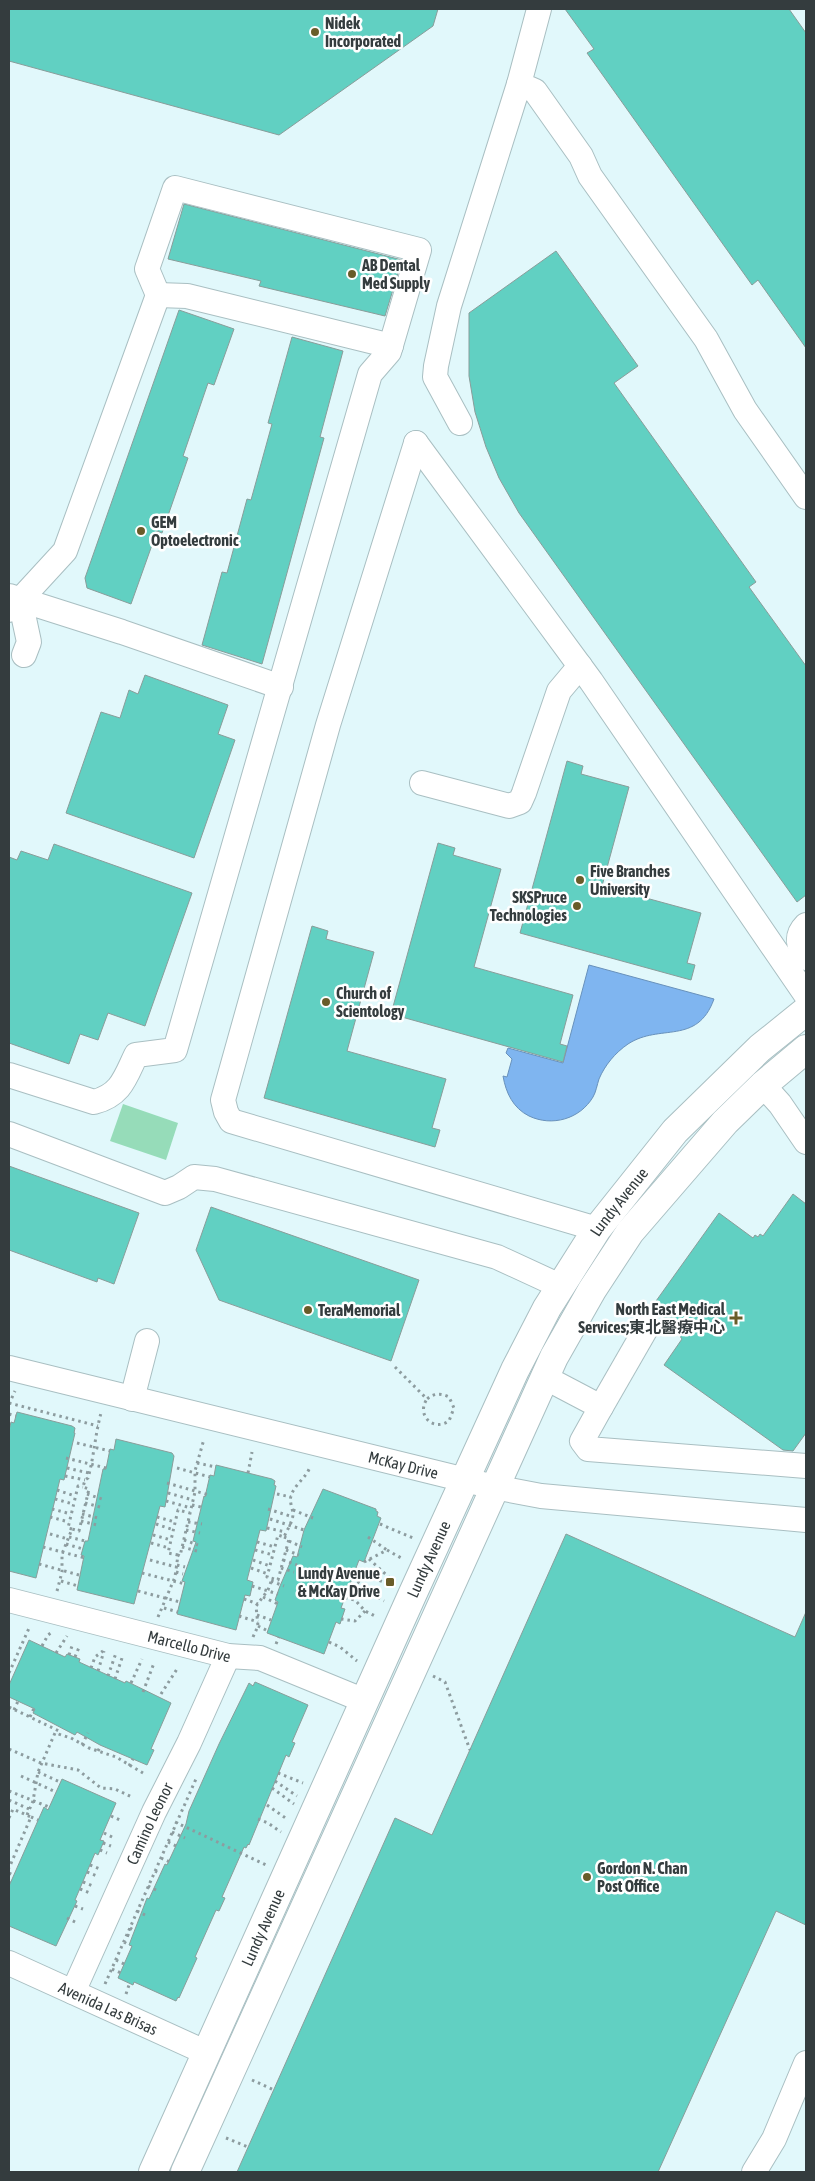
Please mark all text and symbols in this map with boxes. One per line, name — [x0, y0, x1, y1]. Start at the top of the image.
place label: Nidek Incorporated — [325, 14, 402, 50]
marker: Nidek Incorporated — [309, 26, 321, 38]
place label: AB Dental Med Supply — [361, 256, 430, 292]
marker: AB Dental Med Supply — [346, 268, 358, 280]
place label: GEM Optoelectronic — [151, 513, 239, 549]
marker: GEM Optoelectronic — [135, 525, 147, 537]
place label: Five Branches University — [590, 862, 670, 898]
marker: Five Branches University — [574, 874, 586, 886]
place label: SKSPruce Technologies — [490, 888, 567, 924]
marker: SKSPruce Technologies — [571, 900, 583, 912]
place label: Church of Scientology — [336, 984, 405, 1020]
marker: Church of Scientology — [320, 996, 332, 1008]
street label: Lundy Avenue — [586, 1164, 651, 1239]
place label: North East Medical Services;東北醫療中心 — [578, 1300, 726, 1336]
place label: TeraMemorial — [318, 1301, 401, 1319]
marker: TeraMemorial — [302, 1304, 314, 1316]
marker: North East Medical Services;東北醫療中心 — [729, 1311, 743, 1325]
street label: McKay Drive — [366, 1447, 440, 1482]
street label: Lundy Avenue — [403, 1518, 454, 1600]
place label: Lundy Avenue & McKay Drive — [298, 1564, 380, 1600]
marker: Lundy Avenue & McKay Drive — [384, 1576, 396, 1588]
street label: Marcello Drive — [146, 1627, 233, 1665]
street label: Camino Leonor — [123, 1779, 177, 1867]
place label: Gordon N. Chan Post Office — [597, 1859, 688, 1895]
marker: Gordon N. Chan Post Office — [581, 1871, 593, 1883]
street label: Lundy Avenue — [238, 1886, 288, 1969]
street label: Avenida Las Brisas — [56, 1978, 161, 2038]

